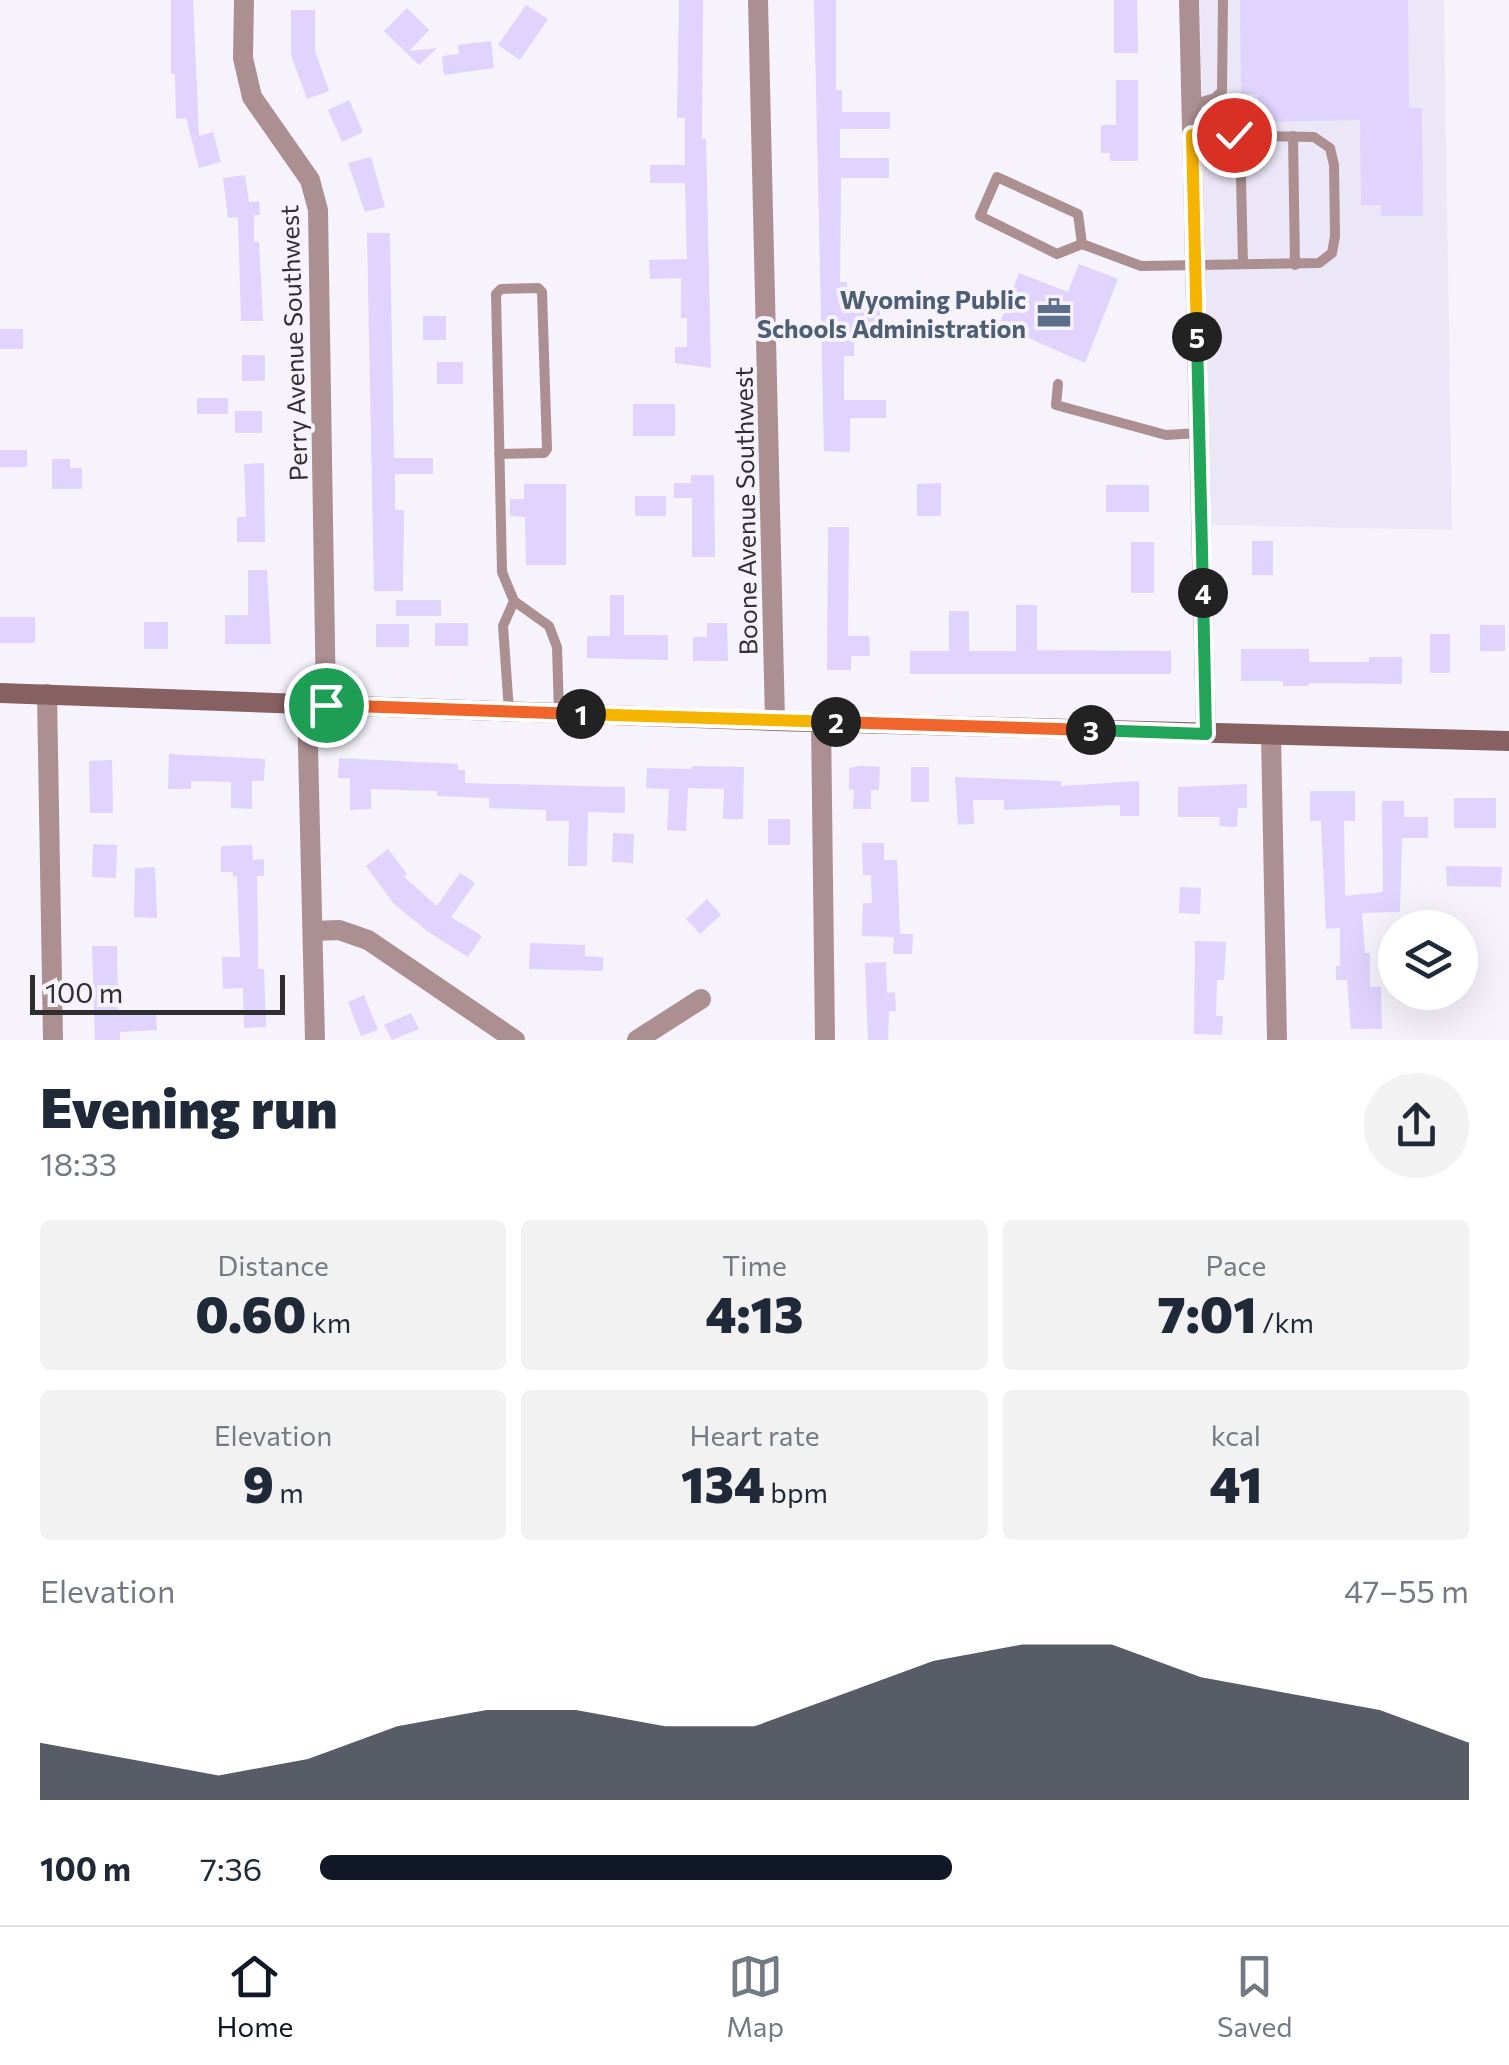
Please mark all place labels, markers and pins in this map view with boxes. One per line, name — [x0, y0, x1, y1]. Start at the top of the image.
pin — [1192, 93, 1277, 178]
place label: Wyoming Public Schools Administration — [757, 284, 1026, 343]
office icon: Wyoming Public Schools Administration — [1035, 294, 1073, 332]
pin: 5 — [1172, 312, 1222, 362]
pin: 4 — [1178, 568, 1228, 618]
pin — [284, 663, 369, 748]
pin: 1 — [556, 689, 606, 739]
pin: 2 — [811, 697, 861, 747]
pin: 3 — [1066, 705, 1116, 755]

